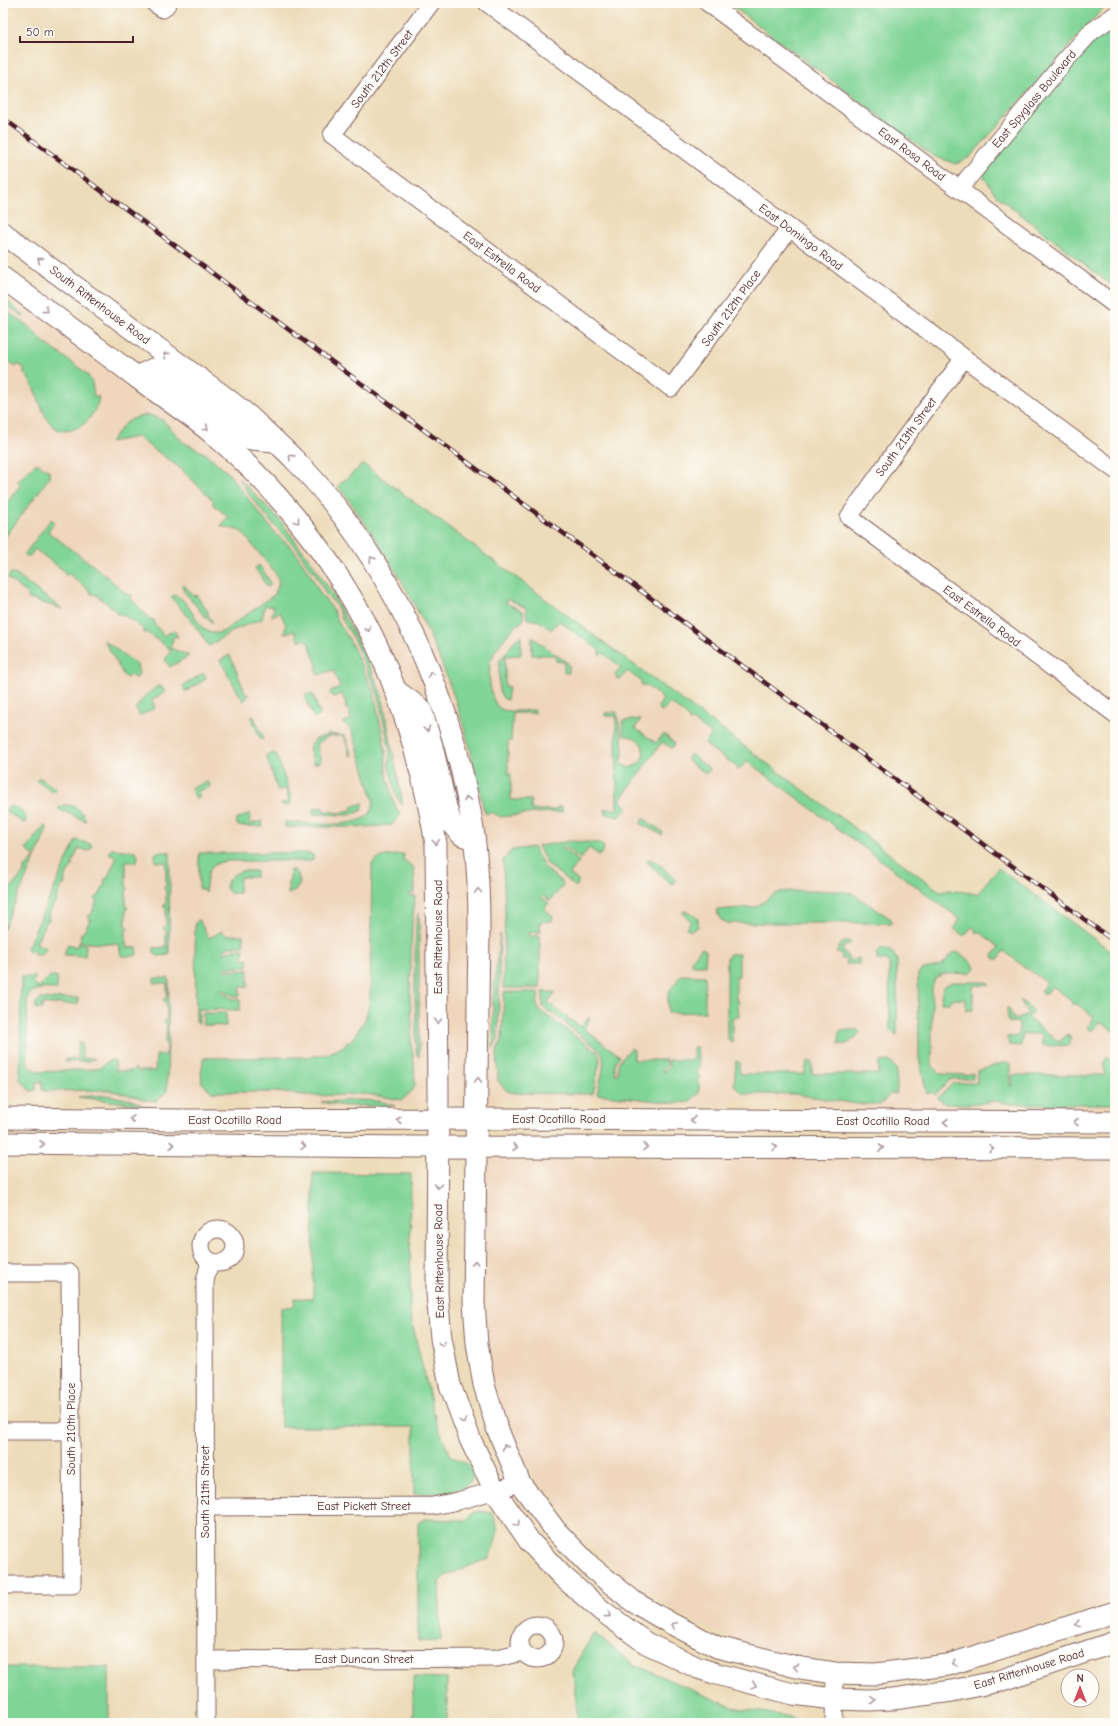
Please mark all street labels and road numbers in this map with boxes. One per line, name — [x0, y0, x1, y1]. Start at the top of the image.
street label: South 212th Street — [348, 27, 416, 111]
street label: East Spyglass Boulevard — [989, 47, 1079, 151]
street label: East Rosa Road — [876, 124, 948, 184]
street label: East Domingo Road — [756, 201, 846, 273]
street label: East Estrella Road — [460, 228, 544, 296]
street label: South Rittenhouse Road — [47, 263, 153, 347]
street label: South 212th Place — [698, 267, 764, 349]
street label: South 213th Street — [873, 394, 940, 479]
street label: East Estrella Road — [940, 582, 1024, 650]
street label: East Rittenhouse Road — [431, 880, 445, 994]
street label: East Ocotillo Road — [512, 1112, 606, 1126]
street label: East Ocotillo Road — [188, 1113, 282, 1127]
street label: East Ocotillo Road — [836, 1114, 930, 1128]
street label: East Rittenhouse Road — [431, 1204, 447, 1318]
street label: South 210th Place — [64, 1383, 78, 1475]
street label: South 211th Street — [198, 1445, 212, 1538]
street label: East Pickett Street — [317, 1499, 411, 1513]
street label: East Rittenhouse Road — [972, 1646, 1086, 1692]
street label: East Duncan Street — [315, 1652, 414, 1666]

